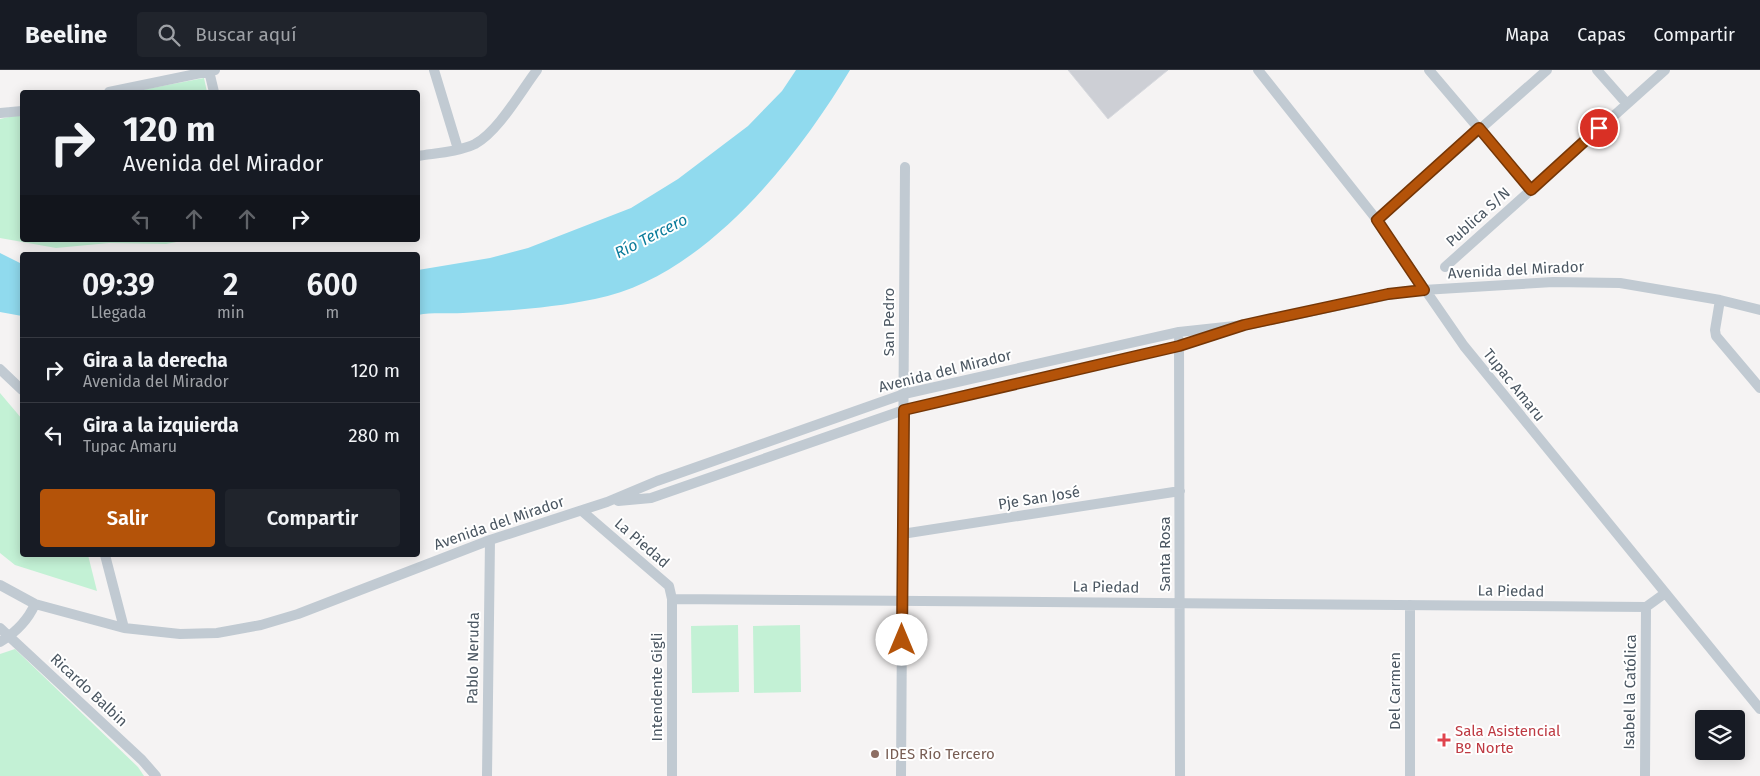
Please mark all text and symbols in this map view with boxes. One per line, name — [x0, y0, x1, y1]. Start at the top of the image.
search box — [137, 12, 487, 57]
text: Beeline — [25, 21, 107, 49]
icon: search — [155, 21, 183, 49]
text: Buscar aquí — [195, 23, 297, 46]
text: Mapa — [1505, 24, 1549, 46]
text: Capas — [1577, 24, 1626, 46]
text: Compartir — [1654, 24, 1735, 46]
pin — [1578, 107, 1620, 149]
text: 120 m — [123, 108, 216, 150]
icon: right — [40, 110, 105, 175]
icon: arrive — [1585, 114, 1613, 142]
text: Avenida del Mirador — [123, 150, 323, 177]
street label: Publica S/N — [1442, 184, 1514, 250]
icon: left — [127, 205, 155, 233]
icon: ahead — [180, 205, 208, 233]
icon: ahead — [233, 205, 261, 233]
icon: right — [286, 205, 314, 233]
water label: Río Tercero — [611, 210, 691, 262]
street label: Avenida del Mirador — [1447, 257, 1585, 283]
text: 09:39 — [82, 267, 155, 303]
text: 2 — [223, 267, 238, 303]
text: 600 — [307, 267, 358, 303]
street label: San Pedro — [880, 288, 898, 356]
text: Llegada — [90, 303, 147, 322]
text: min — [217, 303, 245, 322]
text: m — [325, 303, 339, 322]
street label: Tupac Amaru — [1479, 345, 1549, 425]
street label: Avenida del Mirador — [877, 346, 1014, 396]
text: Gira a la derecha — [83, 349, 228, 372]
icon: right — [40, 356, 68, 384]
text: 120 m — [350, 359, 400, 382]
text: Avenida del Mirador — [83, 372, 229, 391]
text: Gira a la izquierda — [83, 414, 239, 437]
icon: left — [40, 421, 68, 449]
text: 280 m — [348, 424, 400, 447]
text: Tupac Amaru — [83, 437, 177, 456]
street label: Pje San José — [997, 483, 1081, 513]
button: Salir — [40, 489, 215, 547]
button: Compartir — [225, 489, 400, 547]
street label: Avenida del Mirador — [432, 492, 567, 554]
street label: La Piedad — [611, 514, 673, 572]
street label: Santa Rosa — [1156, 516, 1174, 592]
street label: La Piedad — [1073, 577, 1139, 597]
street label: La Piedad — [1478, 581, 1544, 601]
street label: Pablo Neruda — [463, 612, 483, 704]
position arrow — [875, 613, 927, 665]
street label: Intendente Gigli — [648, 633, 666, 741]
street label: Isabel la Católica — [1620, 634, 1640, 750]
street label: Ricardo Balbin — [47, 650, 131, 730]
street label: Del Carmen — [1386, 652, 1404, 730]
map controls — [1695, 710, 1745, 760]
button: layers — [1695, 710, 1745, 760]
place label: Sala Asistencial Bº Norte — [1455, 722, 1561, 757]
marker: Sala Asistencial Bº Norte — [1437, 733, 1451, 747]
place label: IDES Río Tercero — [885, 745, 995, 763]
marker: IDES Río Tercero — [869, 748, 881, 760]

